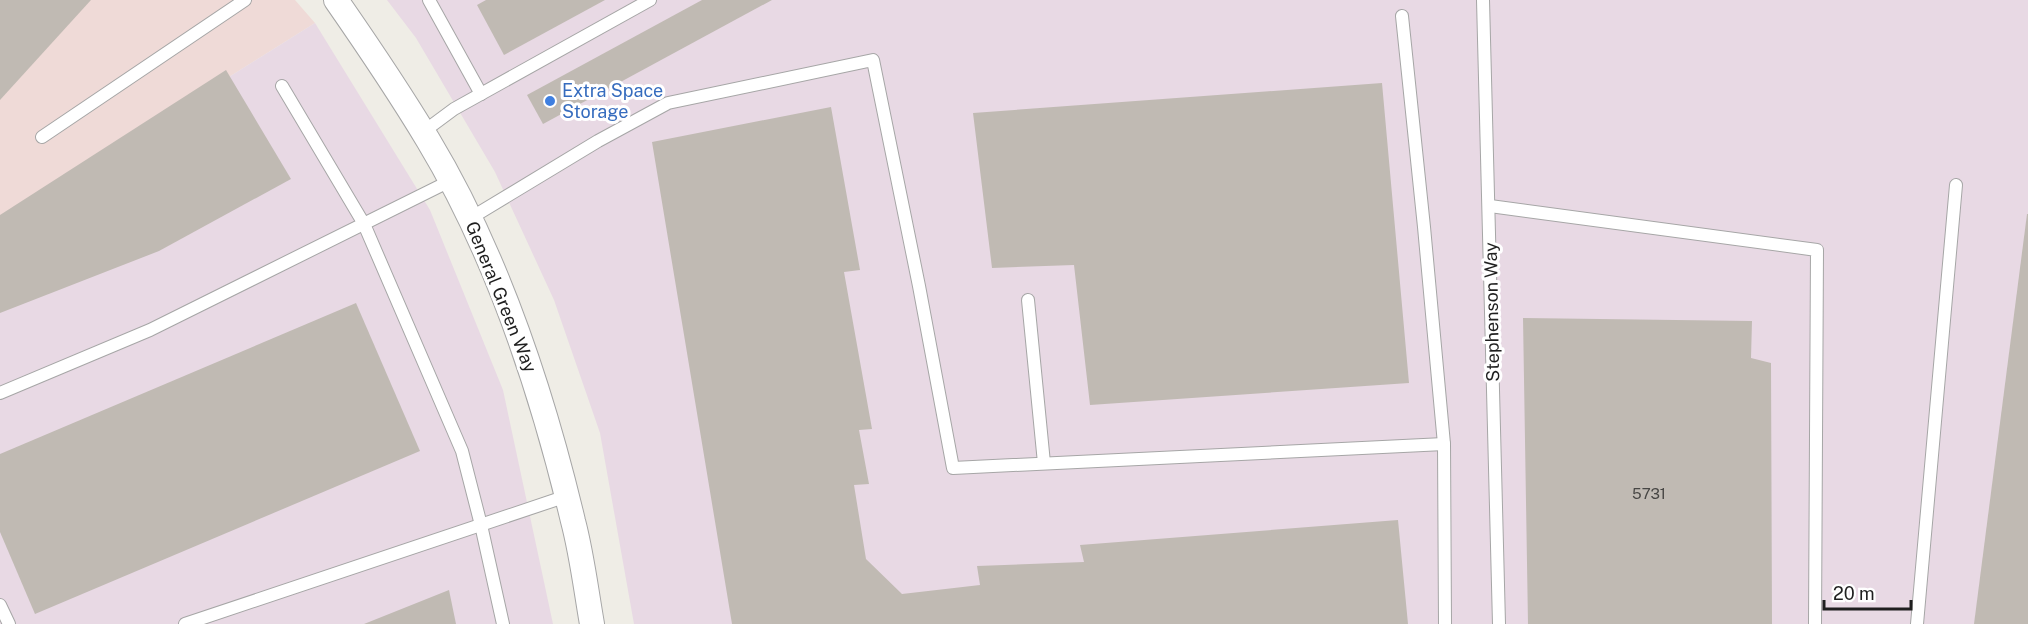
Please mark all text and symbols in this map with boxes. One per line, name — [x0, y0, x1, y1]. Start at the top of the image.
place label: Extra Space Storage — [562, 80, 663, 122]
marker: Extra Space Storage — [543, 94, 557, 108]
street label: General Green Way — [462, 218, 541, 376]
street label: Stephenson Way — [1480, 242, 1503, 382]
house number: 5731 — [1632, 485, 1666, 502]
scale bar — [1824, 573, 1911, 611]
text: 20 m — [1833, 583, 1875, 604]

